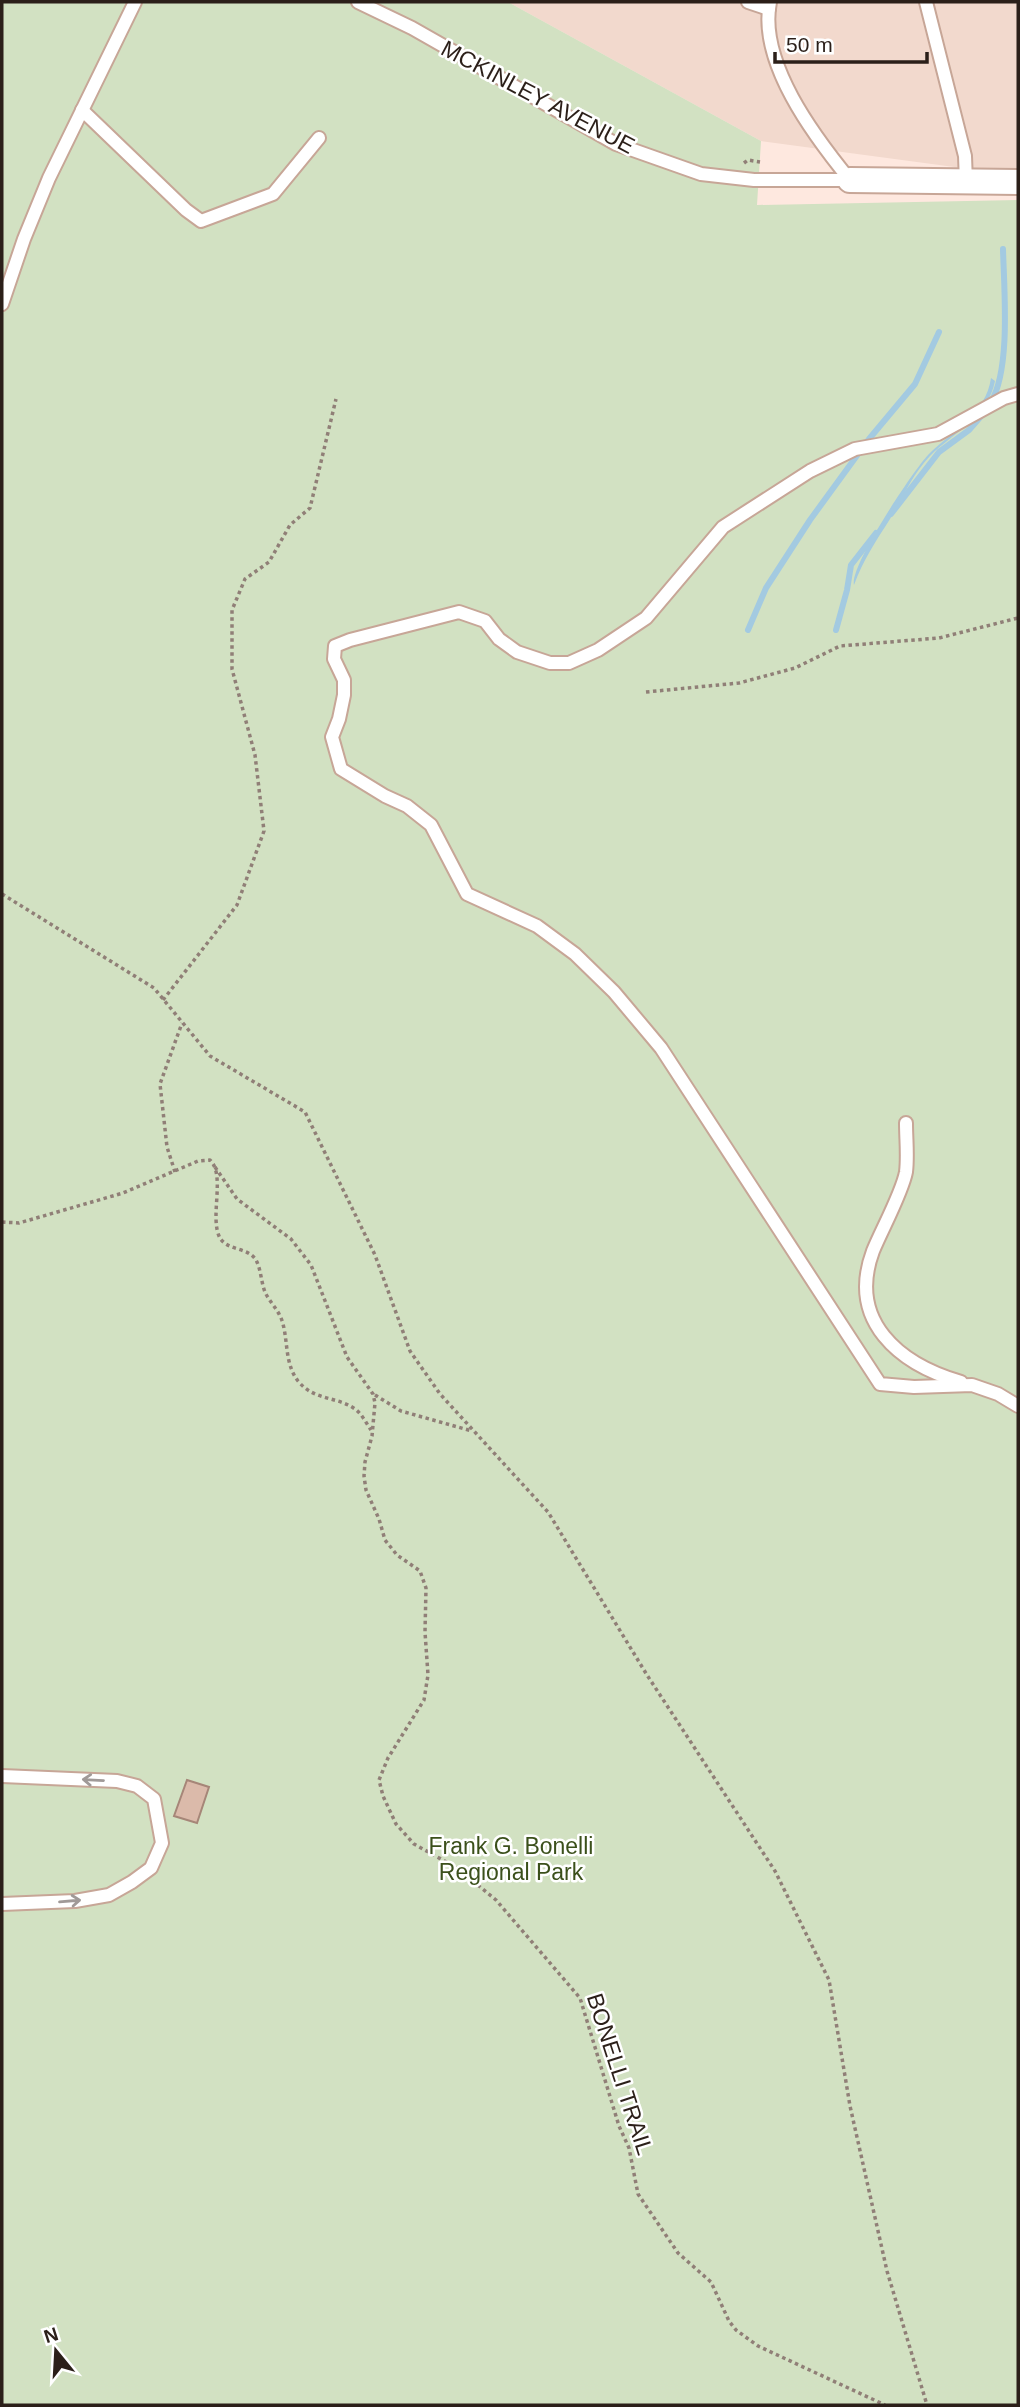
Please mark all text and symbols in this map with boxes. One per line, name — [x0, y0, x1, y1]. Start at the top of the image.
scale bar — [775, 21, 927, 65]
text: 50 m — [786, 33, 833, 56]
street label: MCKINLEY AVENUE — [437, 35, 639, 159]
one-way arrow — [82, 1773, 105, 1786]
park label: Frank G. Bonelli Regional Park — [429, 1833, 593, 1885]
one-way arrow — [58, 1894, 81, 1907]
street label: BONELLI TRAIL — [582, 1990, 658, 2158]
north arrow — [21, 2316, 91, 2386]
text: N — [41, 2323, 61, 2347]

